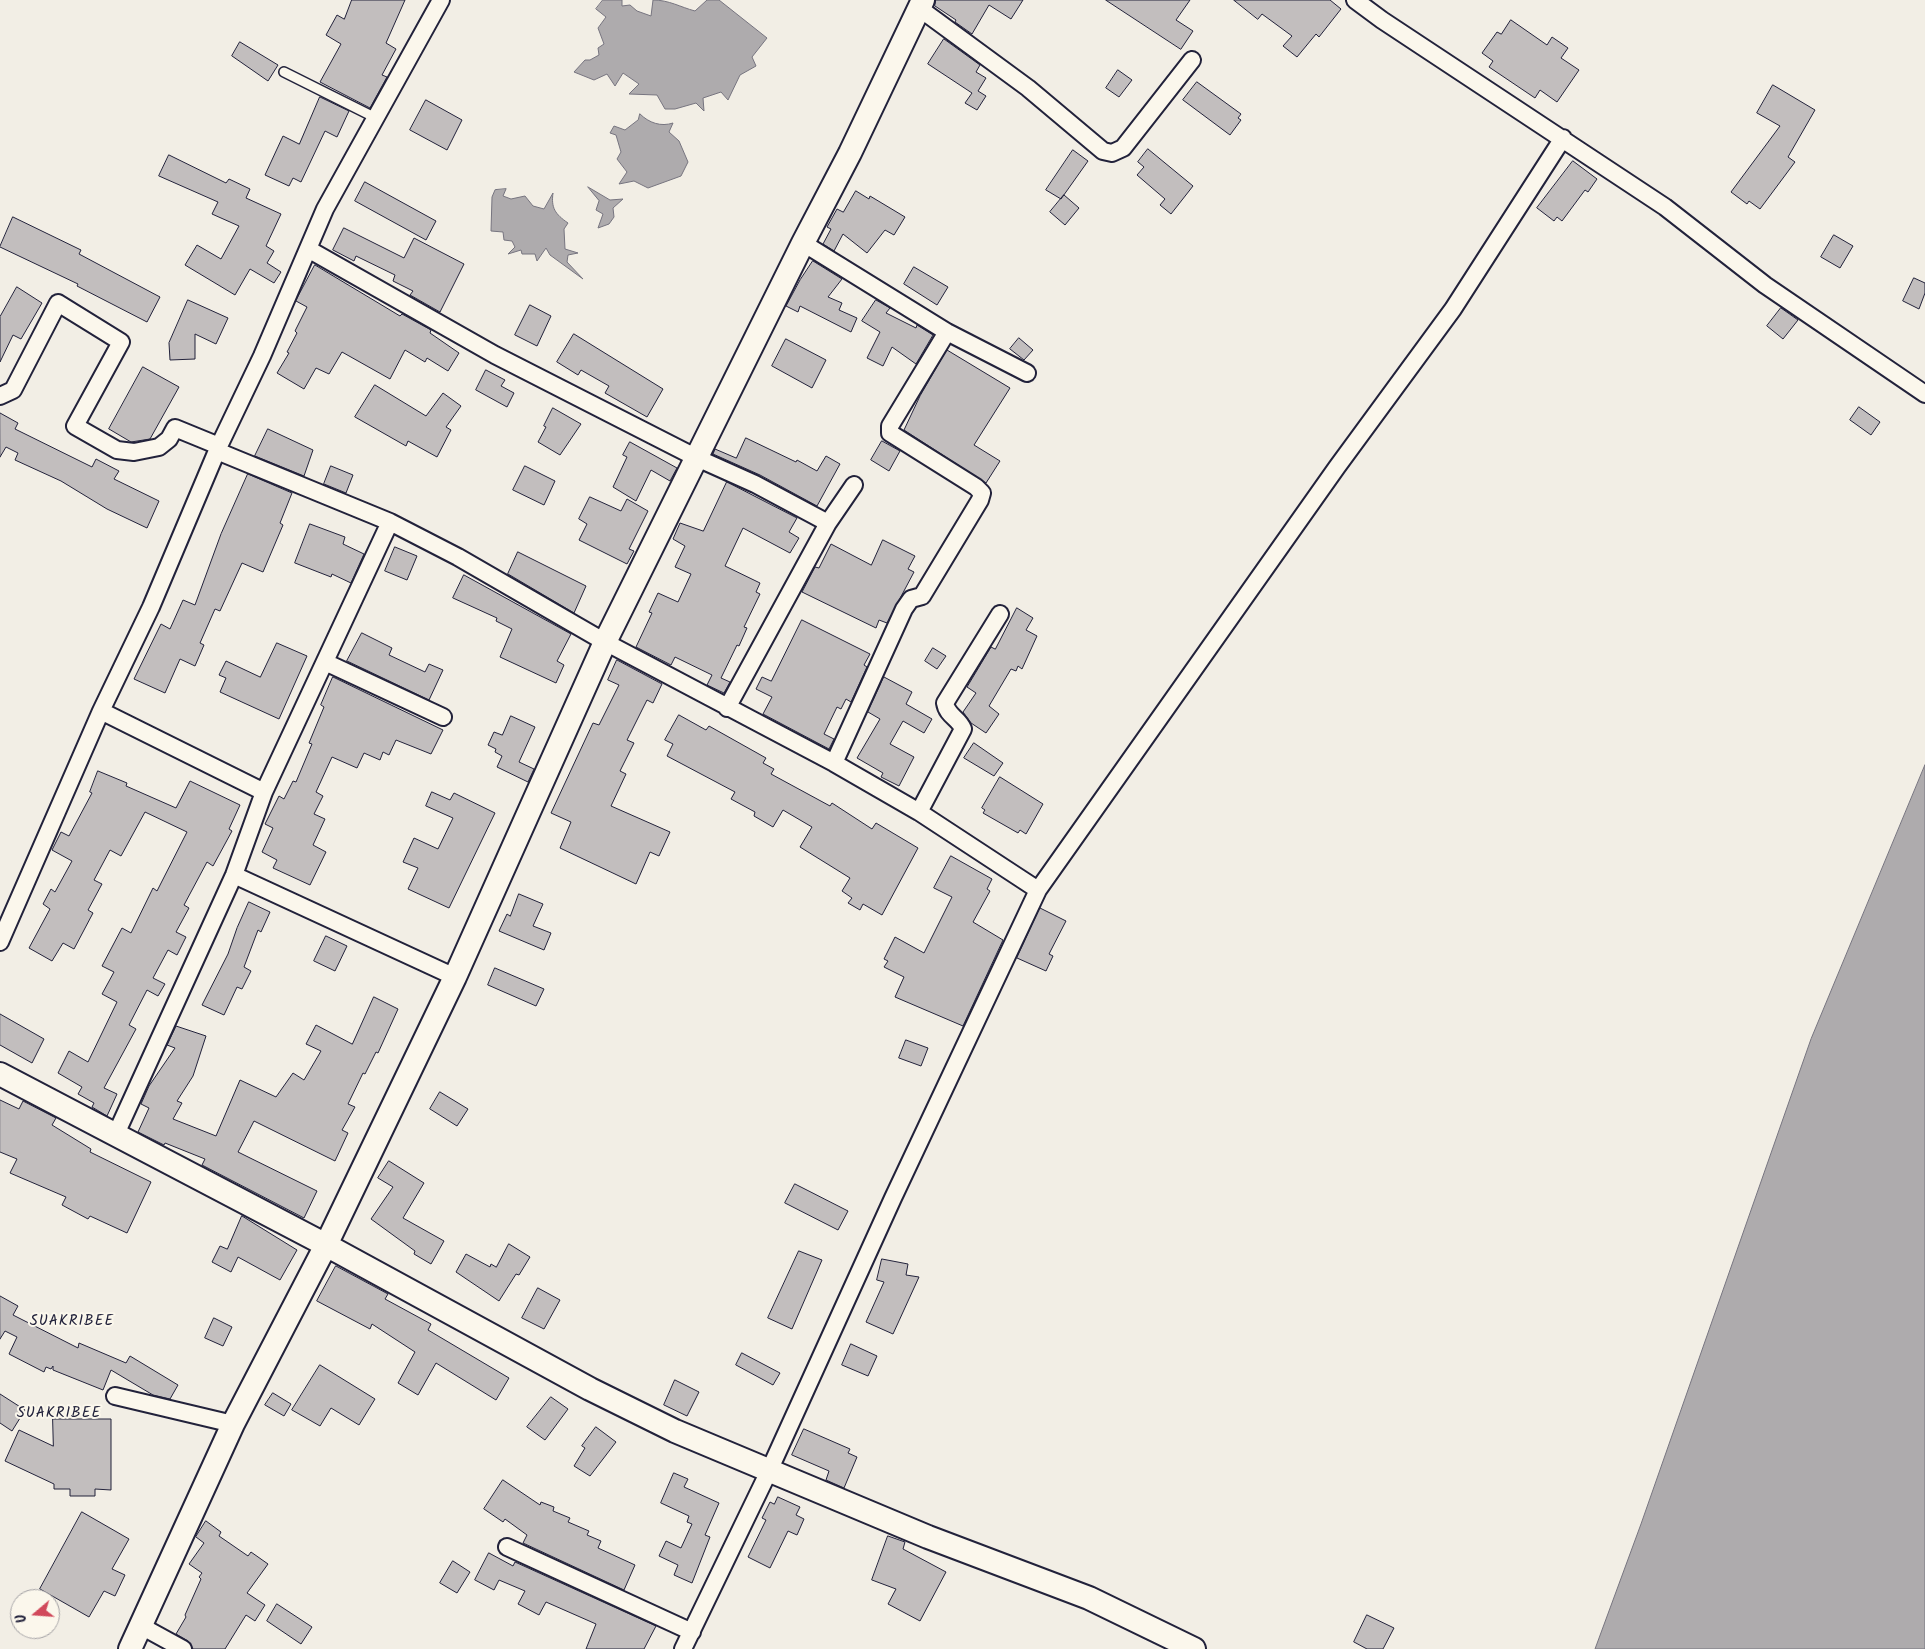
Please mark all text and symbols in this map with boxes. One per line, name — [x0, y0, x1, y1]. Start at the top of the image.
district label: SUAKRIBEE — [29, 1313, 115, 1331]
district label: SUAKRIBEE — [16, 1405, 102, 1423]
north arrow — [10, 1589, 60, 1639]
text: U — [10, 1611, 33, 1626]

